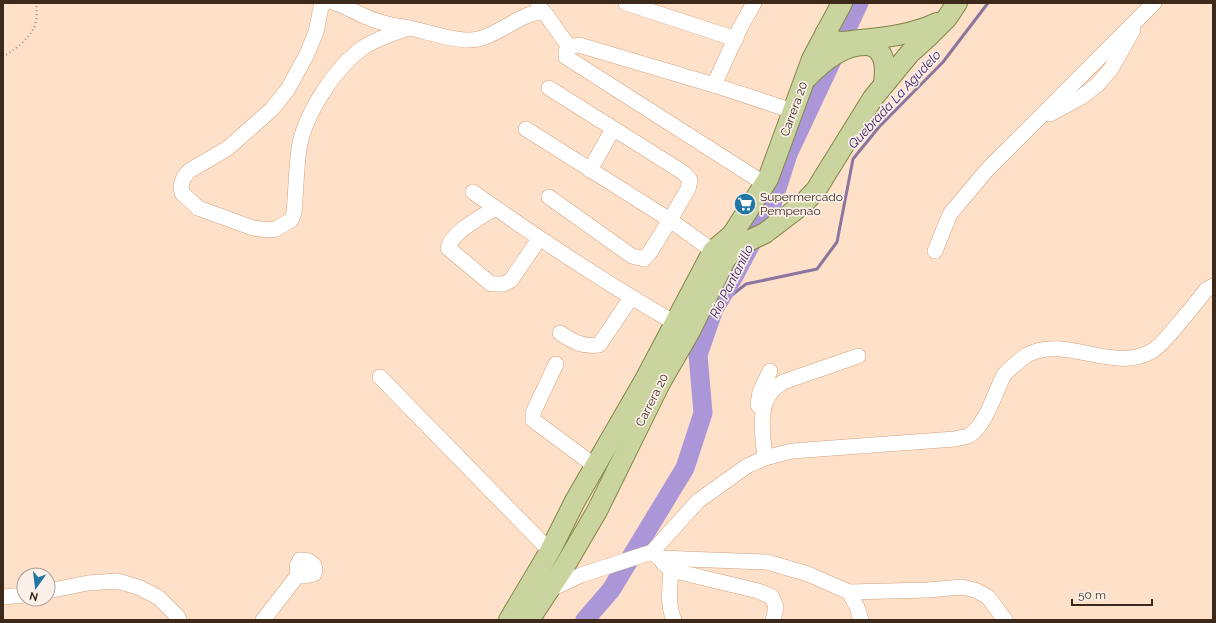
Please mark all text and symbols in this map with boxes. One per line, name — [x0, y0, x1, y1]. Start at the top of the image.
water label: Quebrada La Agudelo — [845, 47, 944, 152]
street label: Carrera 20 — [778, 80, 810, 138]
place label: Supermercado Pempenao — [760, 190, 843, 218]
supermarket icon: Supermercado Pempenao — [732, 191, 758, 217]
water label: Río Pantanillo — [707, 242, 756, 320]
street label: Carrera 20 — [633, 371, 671, 429]
north arrow — [16, 567, 56, 607]
scale bar — [1072, 581, 1152, 607]
text: 50 m — [1078, 588, 1106, 602]
text: N — [28, 589, 39, 604]

